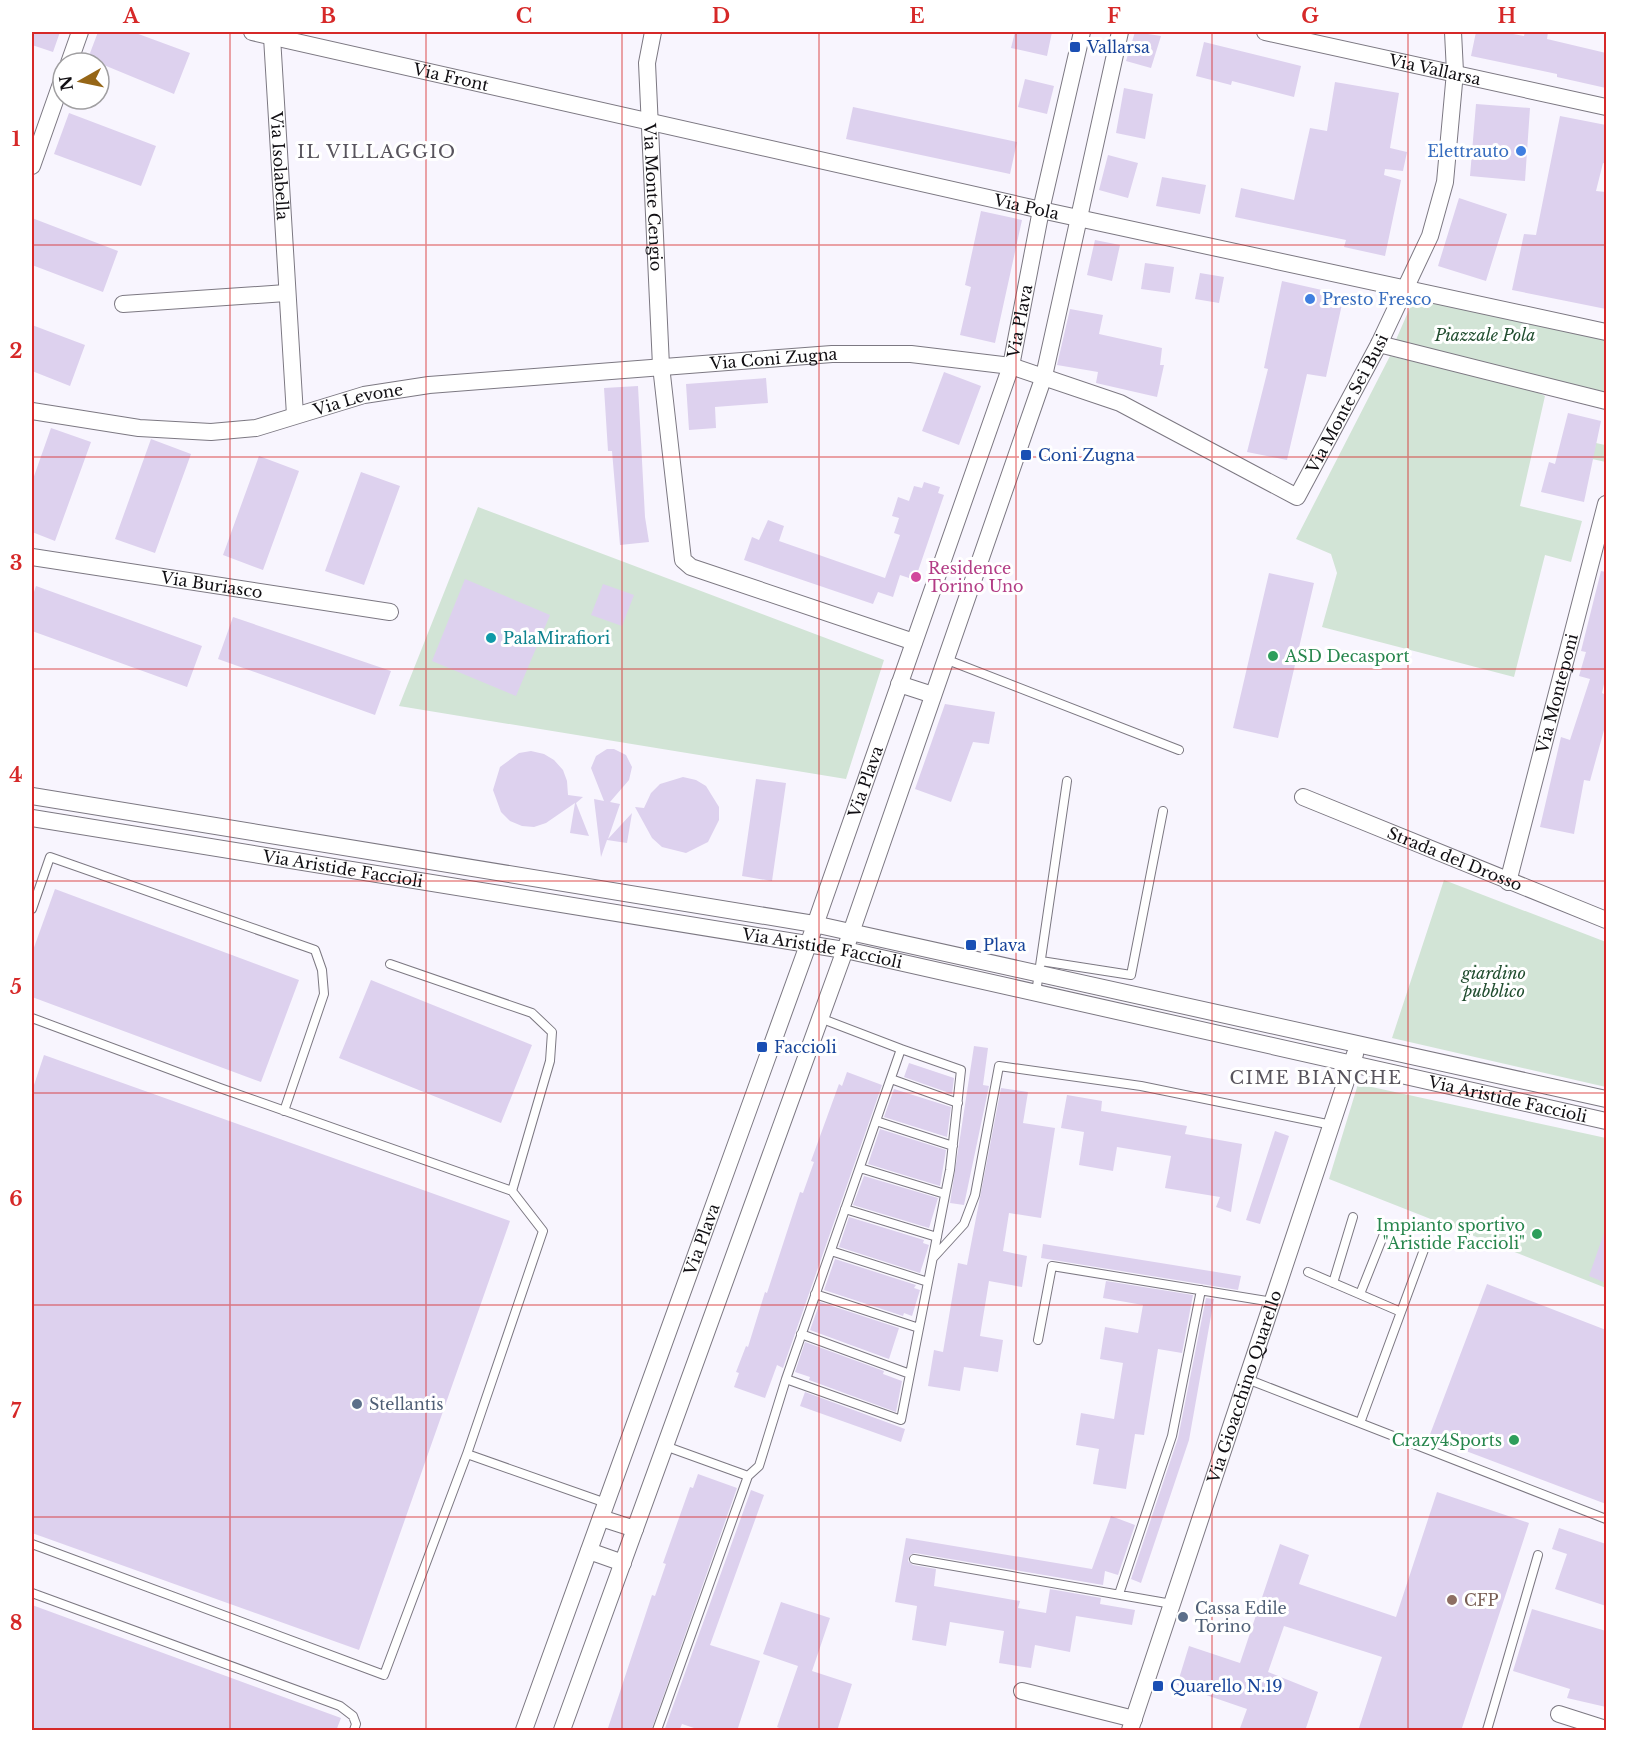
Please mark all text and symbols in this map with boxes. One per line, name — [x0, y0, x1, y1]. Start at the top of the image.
text: A — [122, 4, 140, 28]
text: B — [320, 4, 336, 28]
text: C — [516, 4, 532, 28]
text: D — [712, 4, 730, 28]
text: E — [909, 4, 925, 28]
text: F — [1107, 4, 1121, 28]
text: G — [1301, 4, 1319, 28]
text: H — [1498, 4, 1517, 28]
place label: Vallarsa — [1086, 37, 1150, 57]
marker: Vallarsa — [1068, 40, 1082, 54]
street label: Via Vallarsa — [1386, 49, 1483, 89]
north arrow — [51, 51, 111, 111]
street label: Via Front — [410, 58, 491, 95]
text: N — [55, 74, 77, 92]
street label: Via Isolabella — [266, 110, 293, 221]
street label: Via Monte Cengio — [640, 122, 667, 272]
text: 1 — [12, 127, 21, 151]
district label: IL VILLAGGIO — [297, 141, 457, 163]
place label: Elettrauto — [1427, 141, 1509, 161]
marker: Elettrauto — [1514, 144, 1528, 158]
street label: Via Pola — [991, 189, 1061, 224]
street label: Via Plava — [1003, 283, 1036, 361]
place label: Presto Fresco — [1322, 289, 1432, 309]
marker: Presto Fresco — [1303, 292, 1317, 306]
park label: Piazzale Pola — [1434, 325, 1535, 345]
street label: Via Monte Sei Busi — [1301, 330, 1393, 477]
text: 2 — [9, 339, 23, 363]
street label: Via Coni Zugna — [708, 344, 838, 373]
street label: Via Levone — [310, 379, 404, 420]
place label: Coni Zugna — [1038, 445, 1135, 465]
marker: Coni Zugna — [1019, 448, 1033, 462]
text: 3 — [10, 551, 22, 575]
place label: Residence Torino Uno — [928, 558, 1023, 596]
street label: Via Buriasco — [159, 567, 264, 602]
marker: Residence Torino Uno — [909, 570, 923, 584]
place label: PalaMirafiori — [503, 628, 611, 648]
marker: PalaMirafiori — [484, 631, 498, 645]
street label: Via Monteponi — [1532, 631, 1582, 756]
place label: ASD Decasport — [1284, 646, 1409, 666]
marker: ASD Decasport — [1266, 649, 1280, 663]
street label: Via Plava — [843, 743, 887, 821]
text: 4 — [9, 763, 23, 787]
street label: Strada del Drosso — [1385, 822, 1525, 895]
street label: Via Aristide Faccioli — [260, 846, 425, 892]
street label: Via Aristide Faccioli — [740, 924, 905, 973]
place label: Plava — [983, 935, 1026, 955]
marker: Plava — [964, 938, 978, 952]
park label: giardino pubblico — [1460, 963, 1526, 1001]
text: 5 — [10, 975, 22, 999]
place label: Faccioli — [774, 1037, 837, 1057]
marker: Faccioli — [755, 1040, 769, 1054]
district label: CIME BIANCHE — [1230, 1067, 1403, 1089]
street label: Via Aristide Faccioli — [1426, 1071, 1590, 1127]
text: 6 — [9, 1187, 23, 1211]
street label: Via Plava — [679, 1201, 724, 1278]
place label: Impianto sportivo "Aristide Faccioli" — [1376, 1215, 1525, 1253]
marker: Impianto sportivo "Aristide Faccioli" — [1530, 1227, 1544, 1241]
street label: Via Gioacchino Quarello — [1203, 1288, 1286, 1486]
place label: Stellantis — [369, 1394, 444, 1414]
marker: Stellantis — [350, 1397, 364, 1411]
text: 7 — [11, 1399, 22, 1423]
place label: Crazy4Sports — [1392, 1430, 1502, 1450]
marker: Crazy4Sports — [1507, 1433, 1521, 1447]
place label: CFP — [1464, 1590, 1499, 1610]
marker: CFP — [1445, 1593, 1459, 1607]
place label: Cassa Edile Torino — [1195, 1598, 1287, 1636]
marker: Cassa Edile Torino — [1176, 1610, 1190, 1624]
text: 8 — [10, 1611, 22, 1635]
place label: Quarello N.19 — [1170, 1676, 1283, 1696]
marker: Quarello N.19 — [1151, 1679, 1165, 1693]

